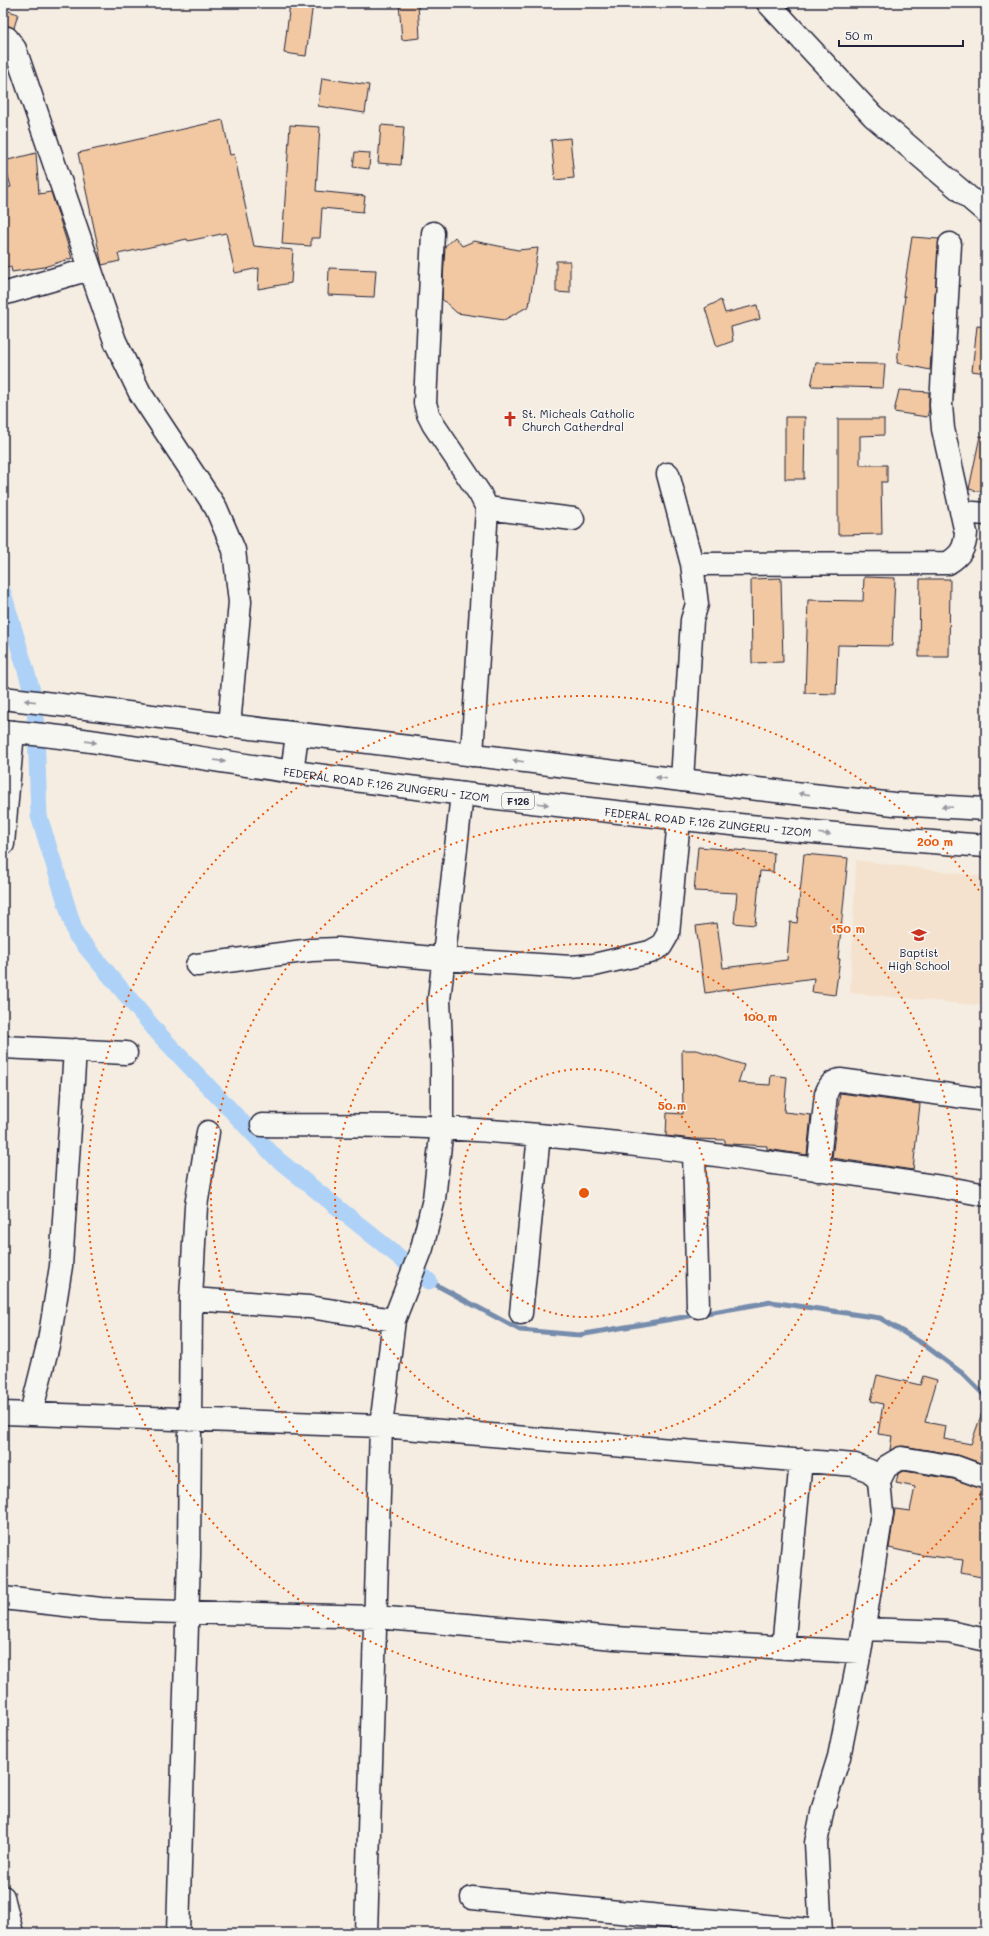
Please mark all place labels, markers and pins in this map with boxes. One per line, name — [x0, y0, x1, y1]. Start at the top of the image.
place label: St. Micheals Catholic Church Catherdral — [522, 406, 635, 434]
church icon: St. Micheals Catholic Church Catherdral — [501, 410, 519, 428]
school or university icon: Baptist High School — [910, 926, 928, 944]
place label: Baptist High School — [888, 945, 950, 973]
centre of rings — [577, 1186, 591, 1200]

